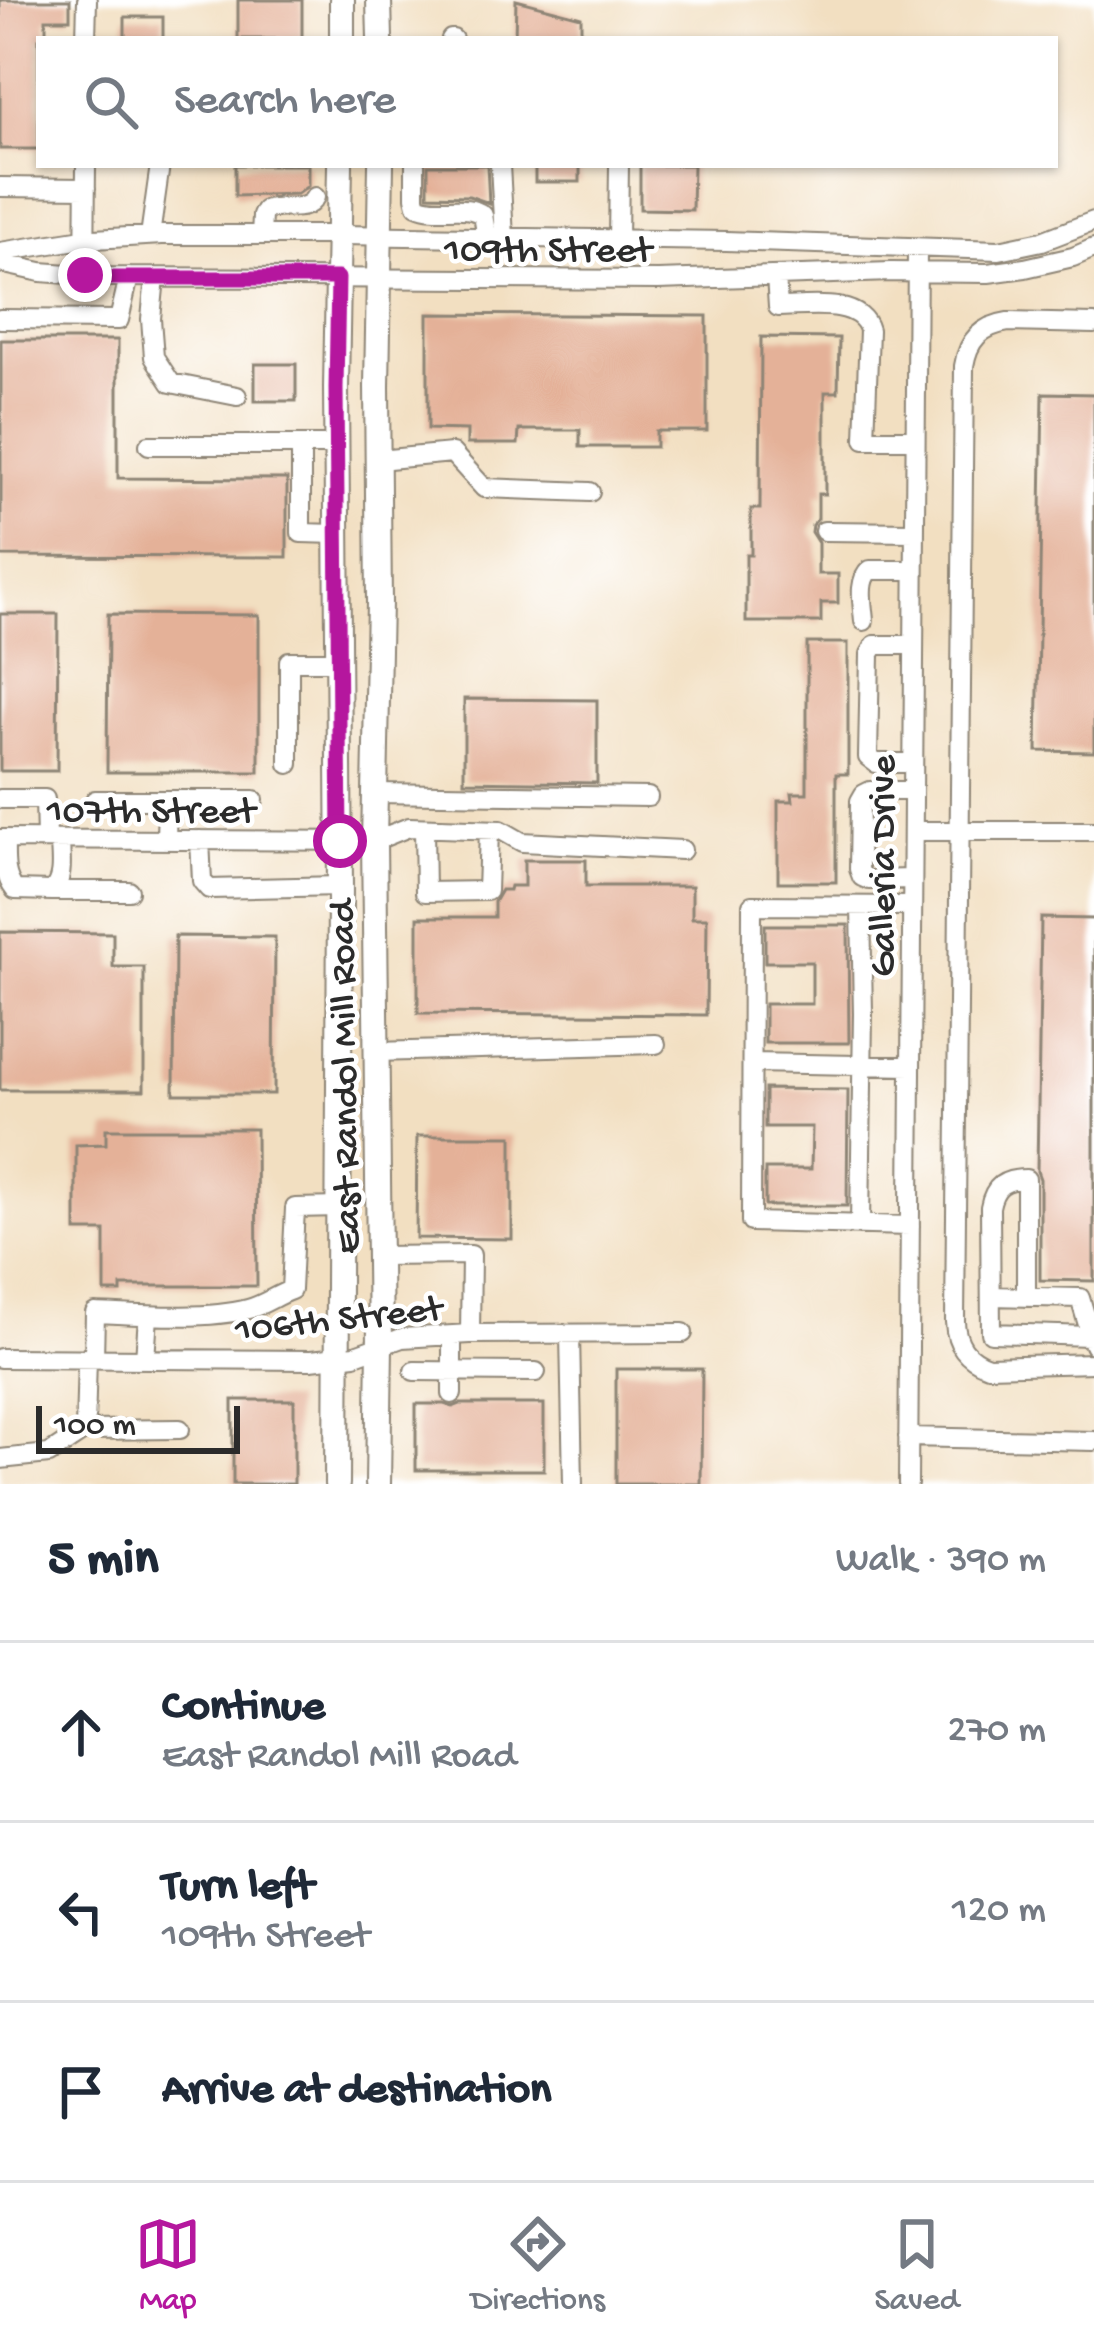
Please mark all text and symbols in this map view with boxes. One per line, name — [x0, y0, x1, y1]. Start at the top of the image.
search box — [36, 36, 1058, 168]
icon: search — [78, 69, 144, 135]
text: Search here — [174, 76, 396, 129]
street label: 109th Street — [443, 230, 655, 276]
route end — [58, 248, 112, 302]
street label: Galleria Drive — [863, 754, 909, 977]
street label: 107th Street — [46, 791, 258, 837]
route start — [313, 814, 367, 868]
street label: East Randol Mill Road — [322, 896, 374, 1254]
street label: 106th Street — [232, 1288, 448, 1356]
scale bar — [36, 1400, 240, 1453]
text: 100 m — [54, 1408, 136, 1446]
text: 5 min — [48, 1532, 158, 1592]
text: Walk · 390 m — [836, 1539, 1046, 1585]
text: Continue — [162, 1682, 325, 1735]
icon: ahead — [48, 1699, 114, 1765]
text: 270 m — [948, 1709, 1046, 1755]
text: East Randol Mill Road — [162, 1735, 516, 1781]
text: Turn left — [162, 1862, 314, 1915]
icon: left — [48, 1879, 114, 1945]
text: 120 m — [952, 1889, 1046, 1935]
text: 109th Street — [162, 1915, 370, 1961]
icon: arrive — [48, 2059, 114, 2125]
text: Arrive at destination — [162, 2065, 551, 2118]
tab: Map — [135, 2211, 201, 2321]
tab: Directions — [471, 2211, 605, 2321]
tab: Saved — [875, 2211, 959, 2321]

